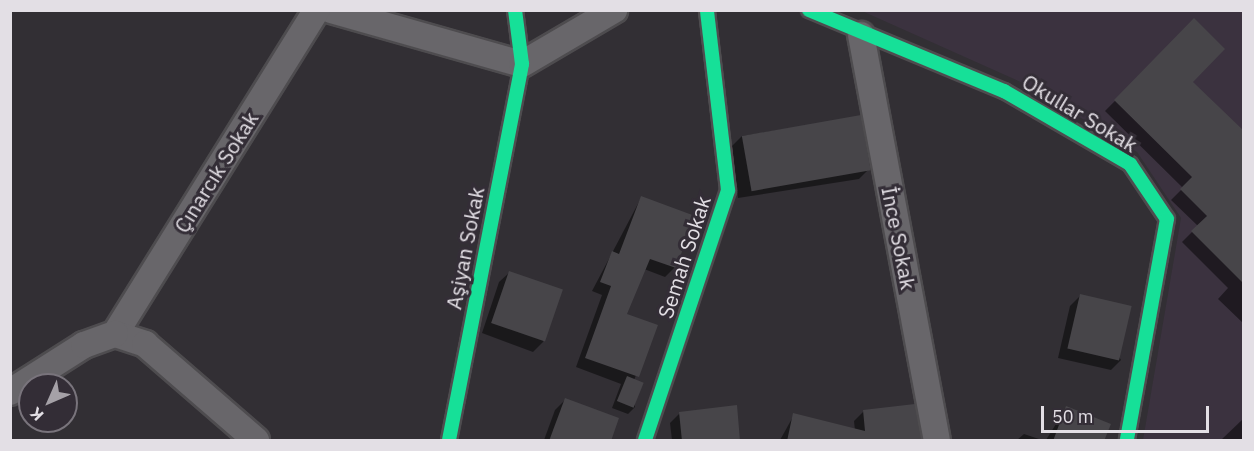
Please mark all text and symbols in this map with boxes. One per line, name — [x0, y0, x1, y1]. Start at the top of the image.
street label: Okullar Sokak — [1018, 69, 1142, 157]
street label: Çınarcık Sokak — [169, 107, 263, 237]
street label: İnce Sokak — [877, 184, 921, 292]
street label: Aşiyan Sokak — [441, 185, 489, 311]
street label: Semah Sokak — [652, 193, 716, 321]
north arrow — [18, 373, 78, 433]
scale bar — [1044, 394, 1212, 432]
text: K — [26, 403, 48, 425]
text: 50 m — [1052, 405, 1094, 428]

